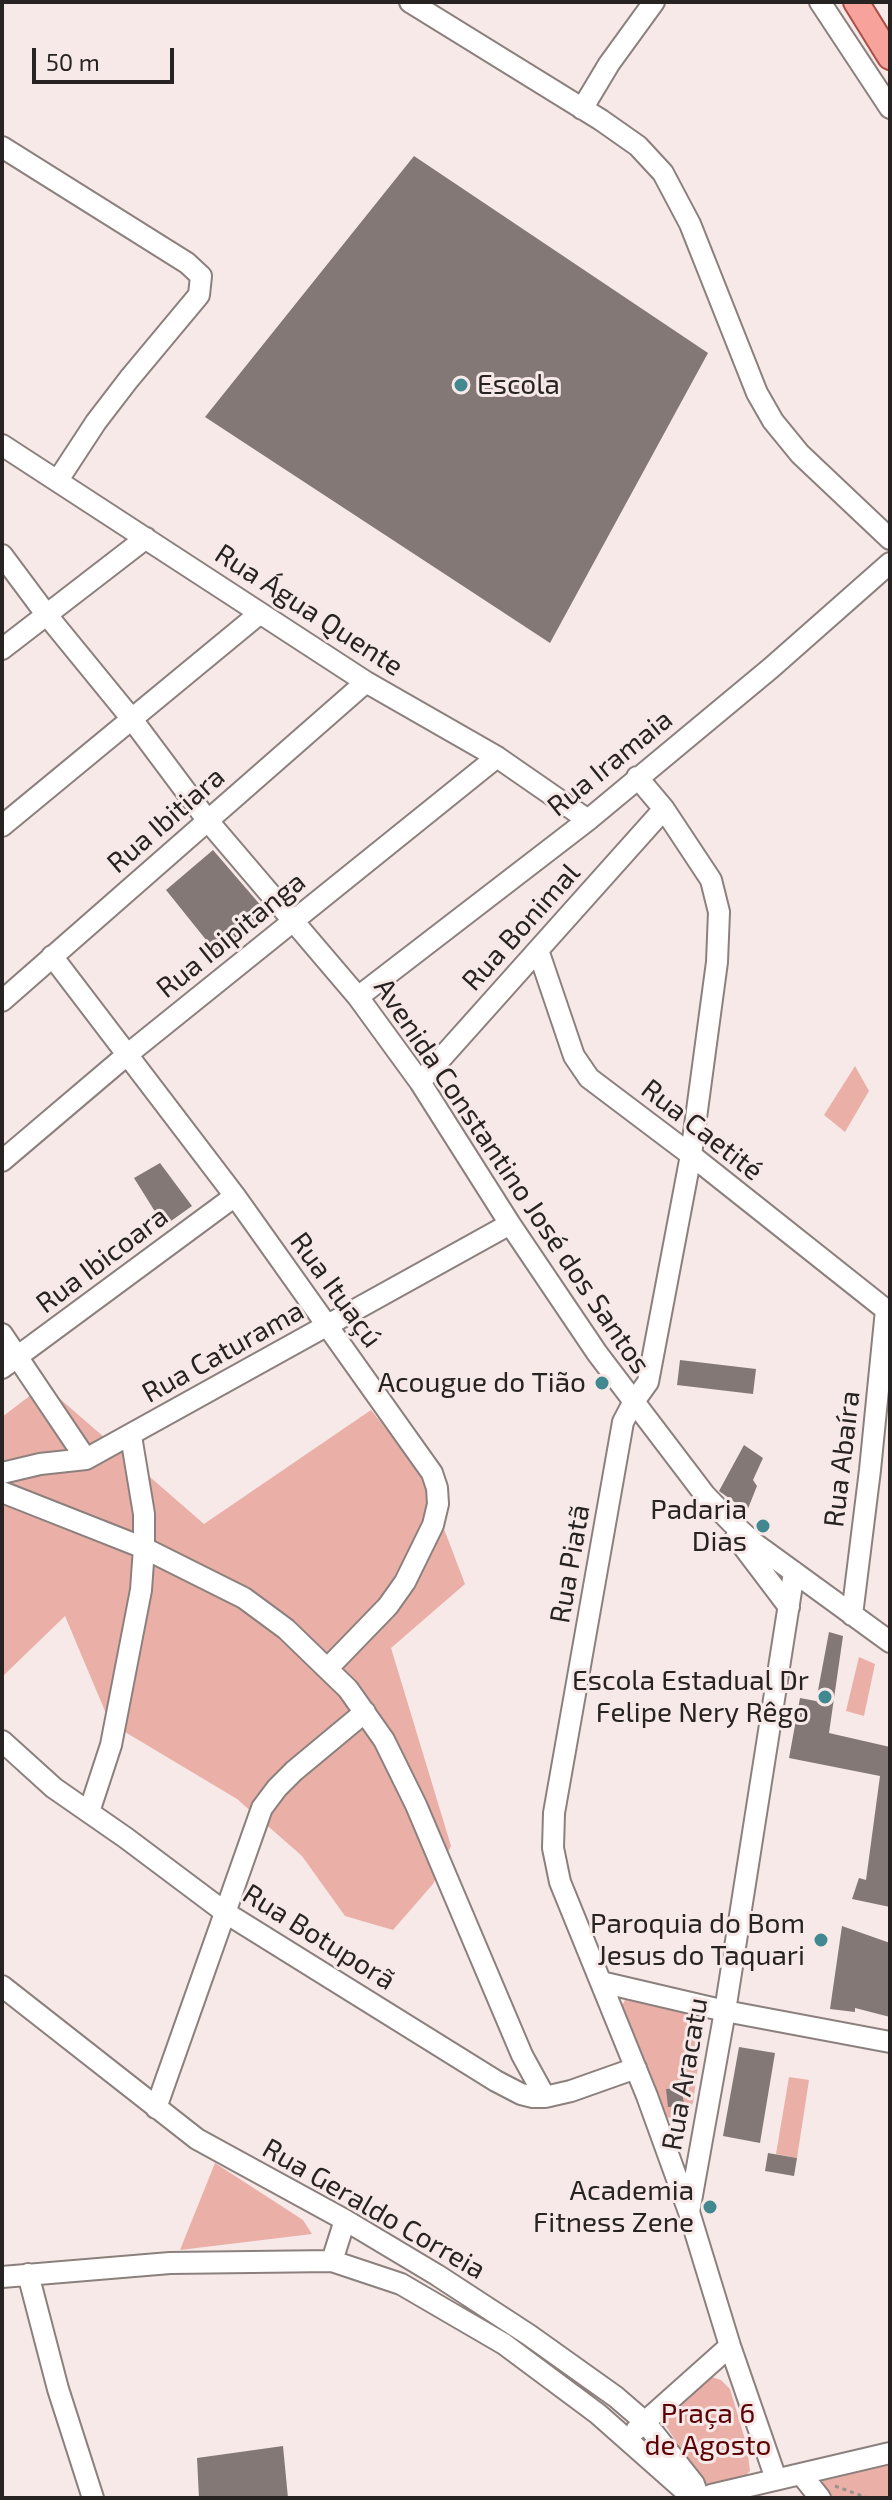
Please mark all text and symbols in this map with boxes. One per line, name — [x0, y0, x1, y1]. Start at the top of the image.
scale bar — [36, 32, 178, 82]
text: 50 m — [46, 47, 100, 76]
place label: Escola — [477, 368, 560, 402]
marker: Escola — [452, 376, 470, 394]
street label: Rua Água Quente — [209, 537, 409, 683]
street label: Rua Iramaia — [541, 702, 679, 824]
street label: Rua Ibitiara — [100, 760, 232, 880]
street label: Rua Bonimal — [455, 856, 587, 998]
street label: Rua Ibipitanga — [150, 865, 312, 1005]
street label: Avenida Constantino José dos Santos — [367, 972, 657, 1380]
street label: Rua Caetité — [635, 1072, 769, 1188]
street label: Rua Ibicoara — [29, 1200, 175, 1320]
street label: Rua Ituaçú — [283, 1226, 389, 1354]
street label: Rua Caturama — [136, 1294, 310, 1410]
place label: Acougue do Tião — [378, 1366, 586, 1400]
marker: Acougue do Tião — [593, 1374, 611, 1392]
street label: Rua Abaíra — [817, 1389, 867, 1529]
place label: Padaria Dias — [650, 1493, 747, 1559]
street label: Rua Piatã — [543, 1502, 597, 1626]
marker: Padaria Dias — [754, 1517, 772, 1535]
place label: Escola Estadual Dr Felipe Nery Rêgo — [572, 1664, 809, 1730]
marker: Escola Estadual Dr Felipe Nery Rêgo — [816, 1688, 834, 1706]
street label: Rua Botuporã — [237, 1877, 401, 1997]
place label: Paroquia do Bom Jesus do Taquari — [590, 1907, 805, 1973]
marker: Paroquia do Bom Jesus do Taquari — [812, 1931, 830, 1949]
street label: Rua Aracatu — [655, 1995, 715, 2153]
street label: Rua Geraldo Correia — [257, 2131, 491, 2287]
place label: Academia Fitness Zene — [533, 2174, 694, 2240]
marker: Academia Fitness Zene — [701, 2198, 719, 2216]
park label: Praça 6 de Agosto — [645, 2397, 771, 2463]

